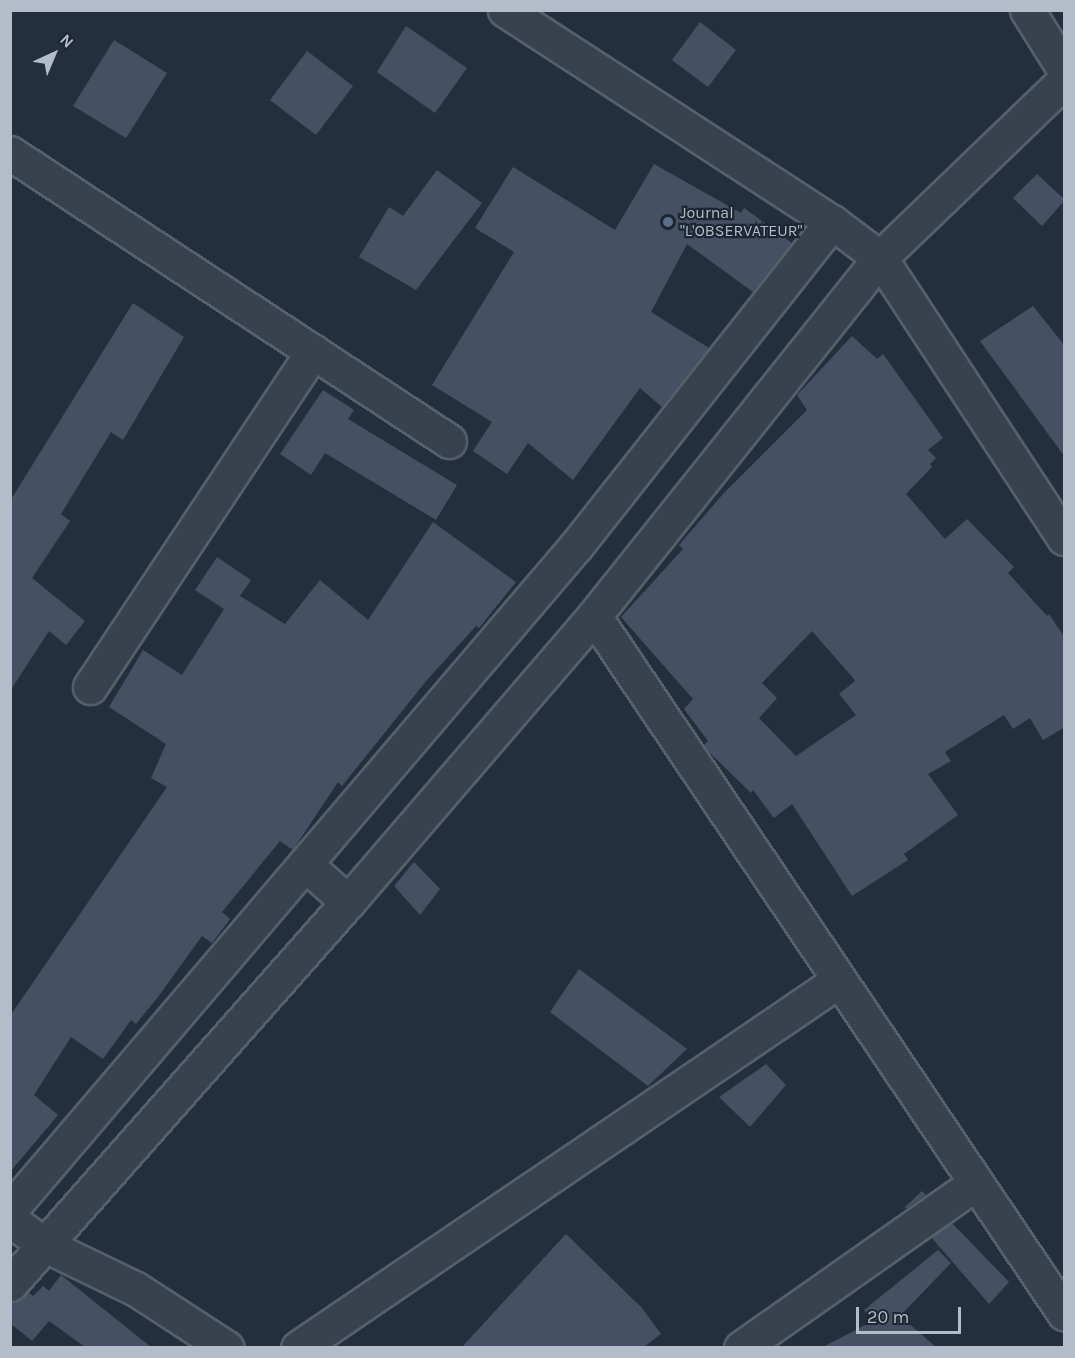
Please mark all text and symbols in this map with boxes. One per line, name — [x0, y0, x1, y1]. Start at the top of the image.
north arrow — [24, 24, 84, 84]
text: N — [56, 30, 78, 52]
place label: Journal "L'OBSERVATEUR" — [680, 203, 802, 241]
marker: Journal "L'OBSERVATEUR" — [661, 215, 675, 229]
scale bar — [859, 1295, 964, 1333]
text: 20 m — [867, 1306, 909, 1328]

